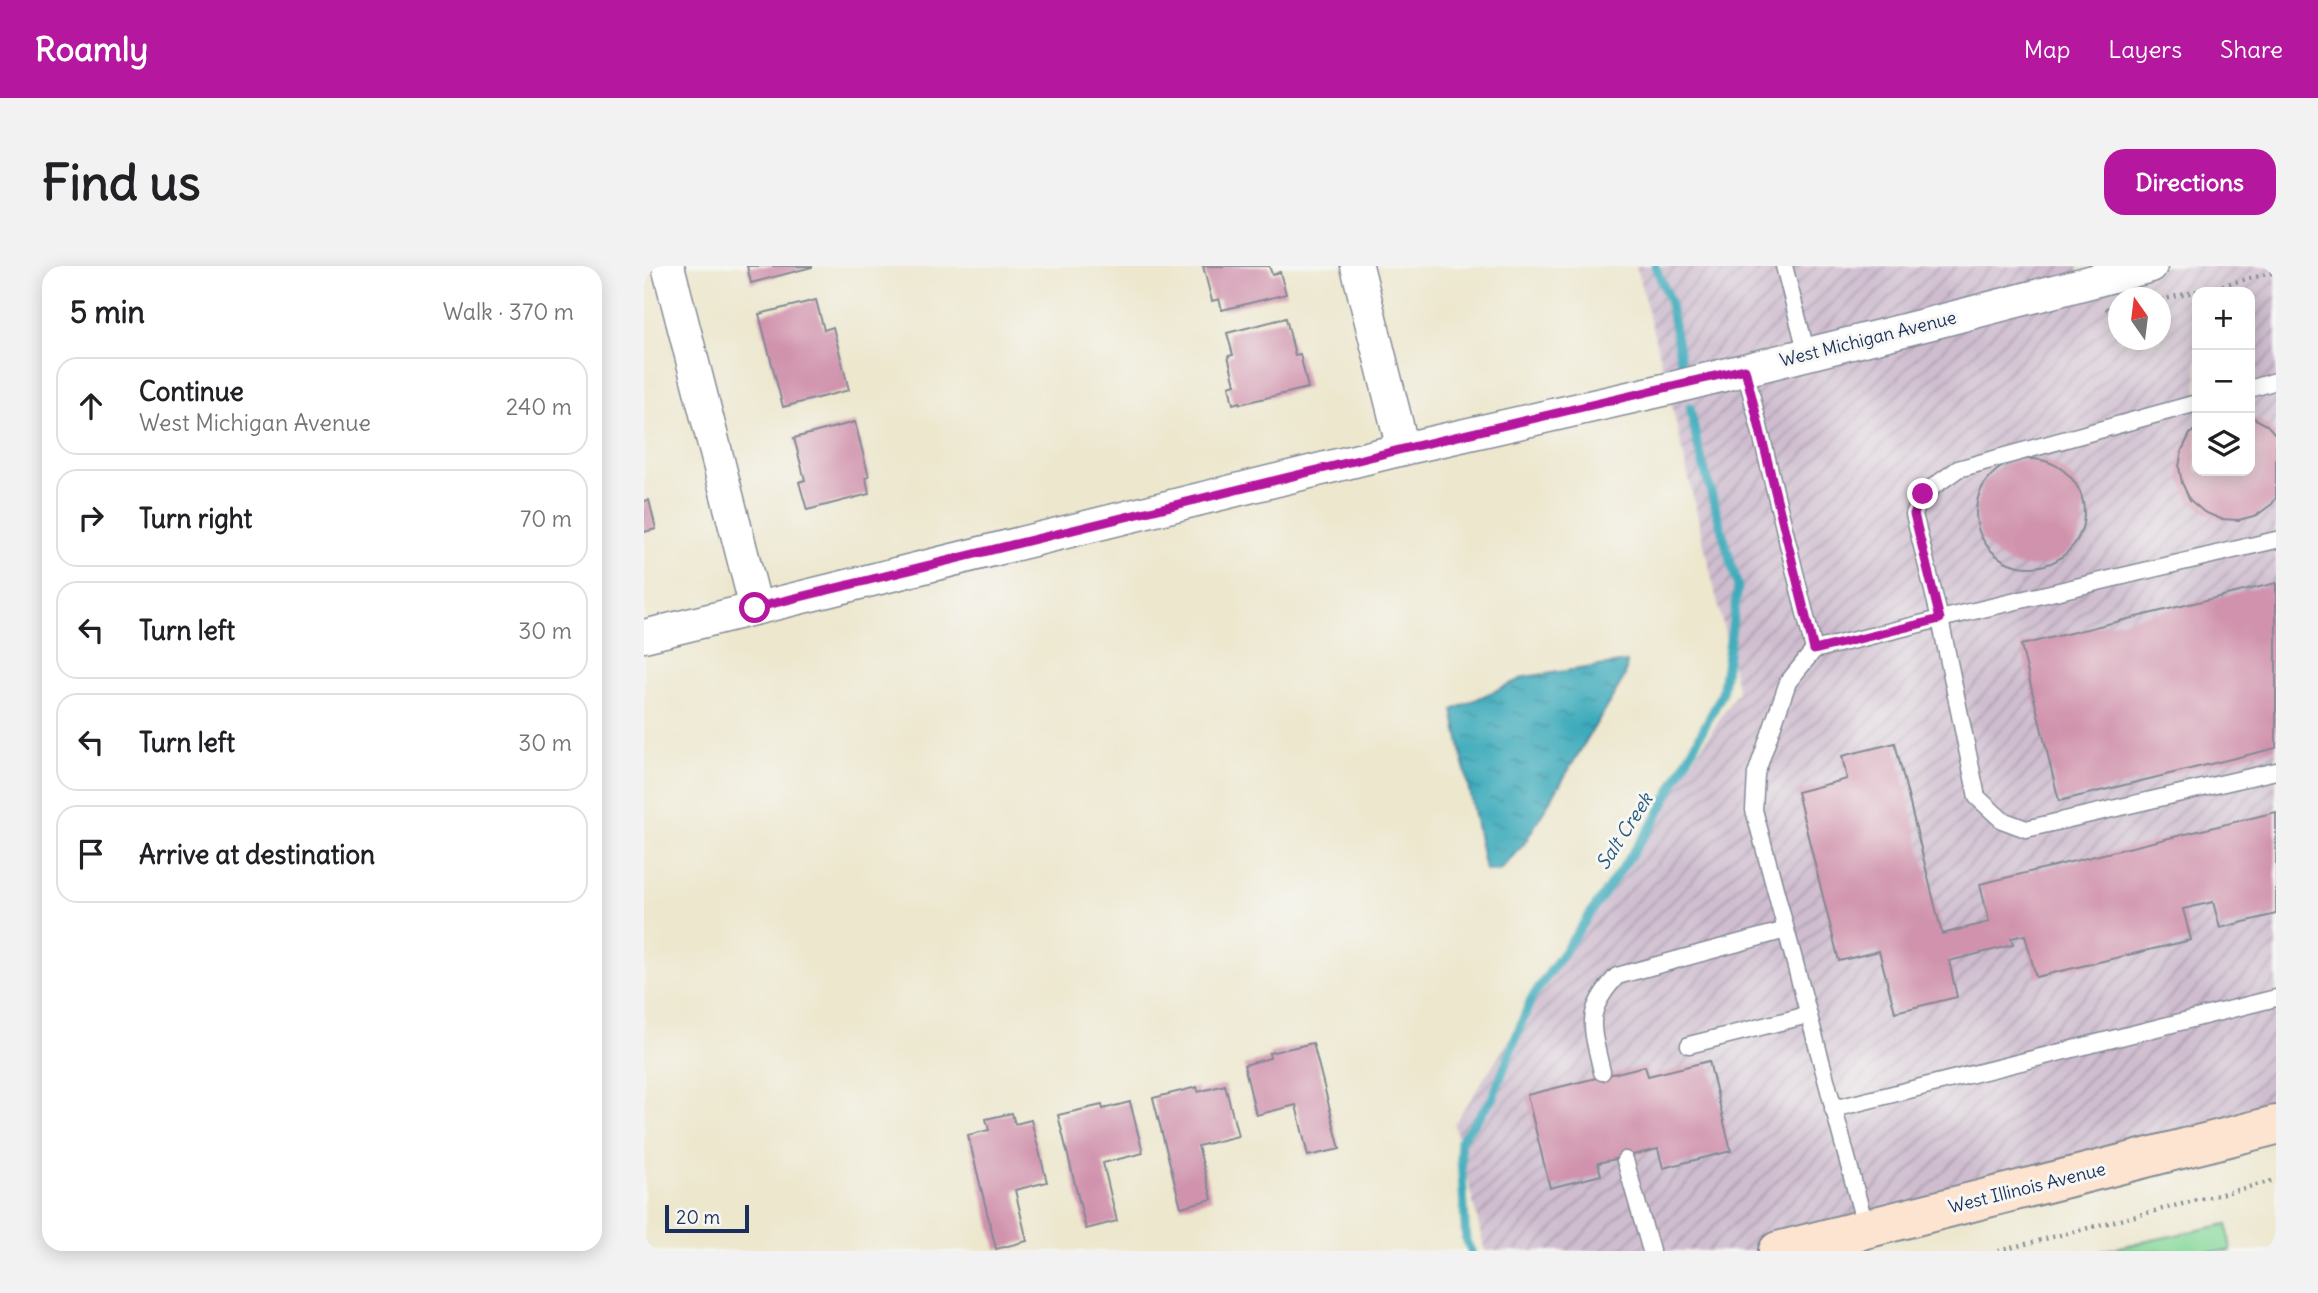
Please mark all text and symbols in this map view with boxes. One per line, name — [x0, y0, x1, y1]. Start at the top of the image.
text: Roamly — [35, 28, 148, 70]
text: Map — [2024, 34, 2070, 64]
text: Layers — [2108, 34, 2182, 64]
text: Share — [2220, 34, 2283, 64]
button: Directions — [2104, 149, 2276, 215]
text: Find us — [42, 152, 200, 213]
north arrow — [2108, 287, 2171, 350]
map controls — [2192, 287, 2255, 476]
button: + — [2192, 287, 2255, 350]
text: 5 min — [70, 293, 145, 331]
text: Walk · 370 m — [443, 297, 574, 326]
street label: West Michigan Avenue — [1777, 305, 1959, 372]
button: − — [2192, 350, 2255, 413]
text: Continue — [139, 375, 244, 408]
icon: ahead — [72, 387, 110, 425]
text: 240 m — [506, 392, 572, 421]
text: West Michigan Avenue — [139, 408, 371, 437]
button: layers — [2192, 413, 2255, 476]
route end — [1907, 478, 1938, 509]
icon: right — [72, 499, 110, 537]
text: Turn right — [139, 502, 252, 535]
text: 70 m — [520, 504, 572, 533]
route start — [739, 592, 770, 623]
icon: left — [72, 611, 110, 649]
text: Turn left — [139, 614, 235, 647]
text: 30 m — [518, 616, 572, 645]
icon: left — [72, 723, 110, 761]
text: Turn left — [139, 726, 235, 759]
text: 30 m — [518, 728, 572, 757]
water label: Salt Creek — [1590, 787, 1658, 874]
icon: arrive — [72, 835, 110, 873]
text: Arrive at destination — [139, 838, 375, 871]
street label: West Illinois Avenue — [1946, 1157, 2108, 1218]
scale bar — [665, 1202, 749, 1234]
text: 20 m — [676, 1205, 720, 1229]

